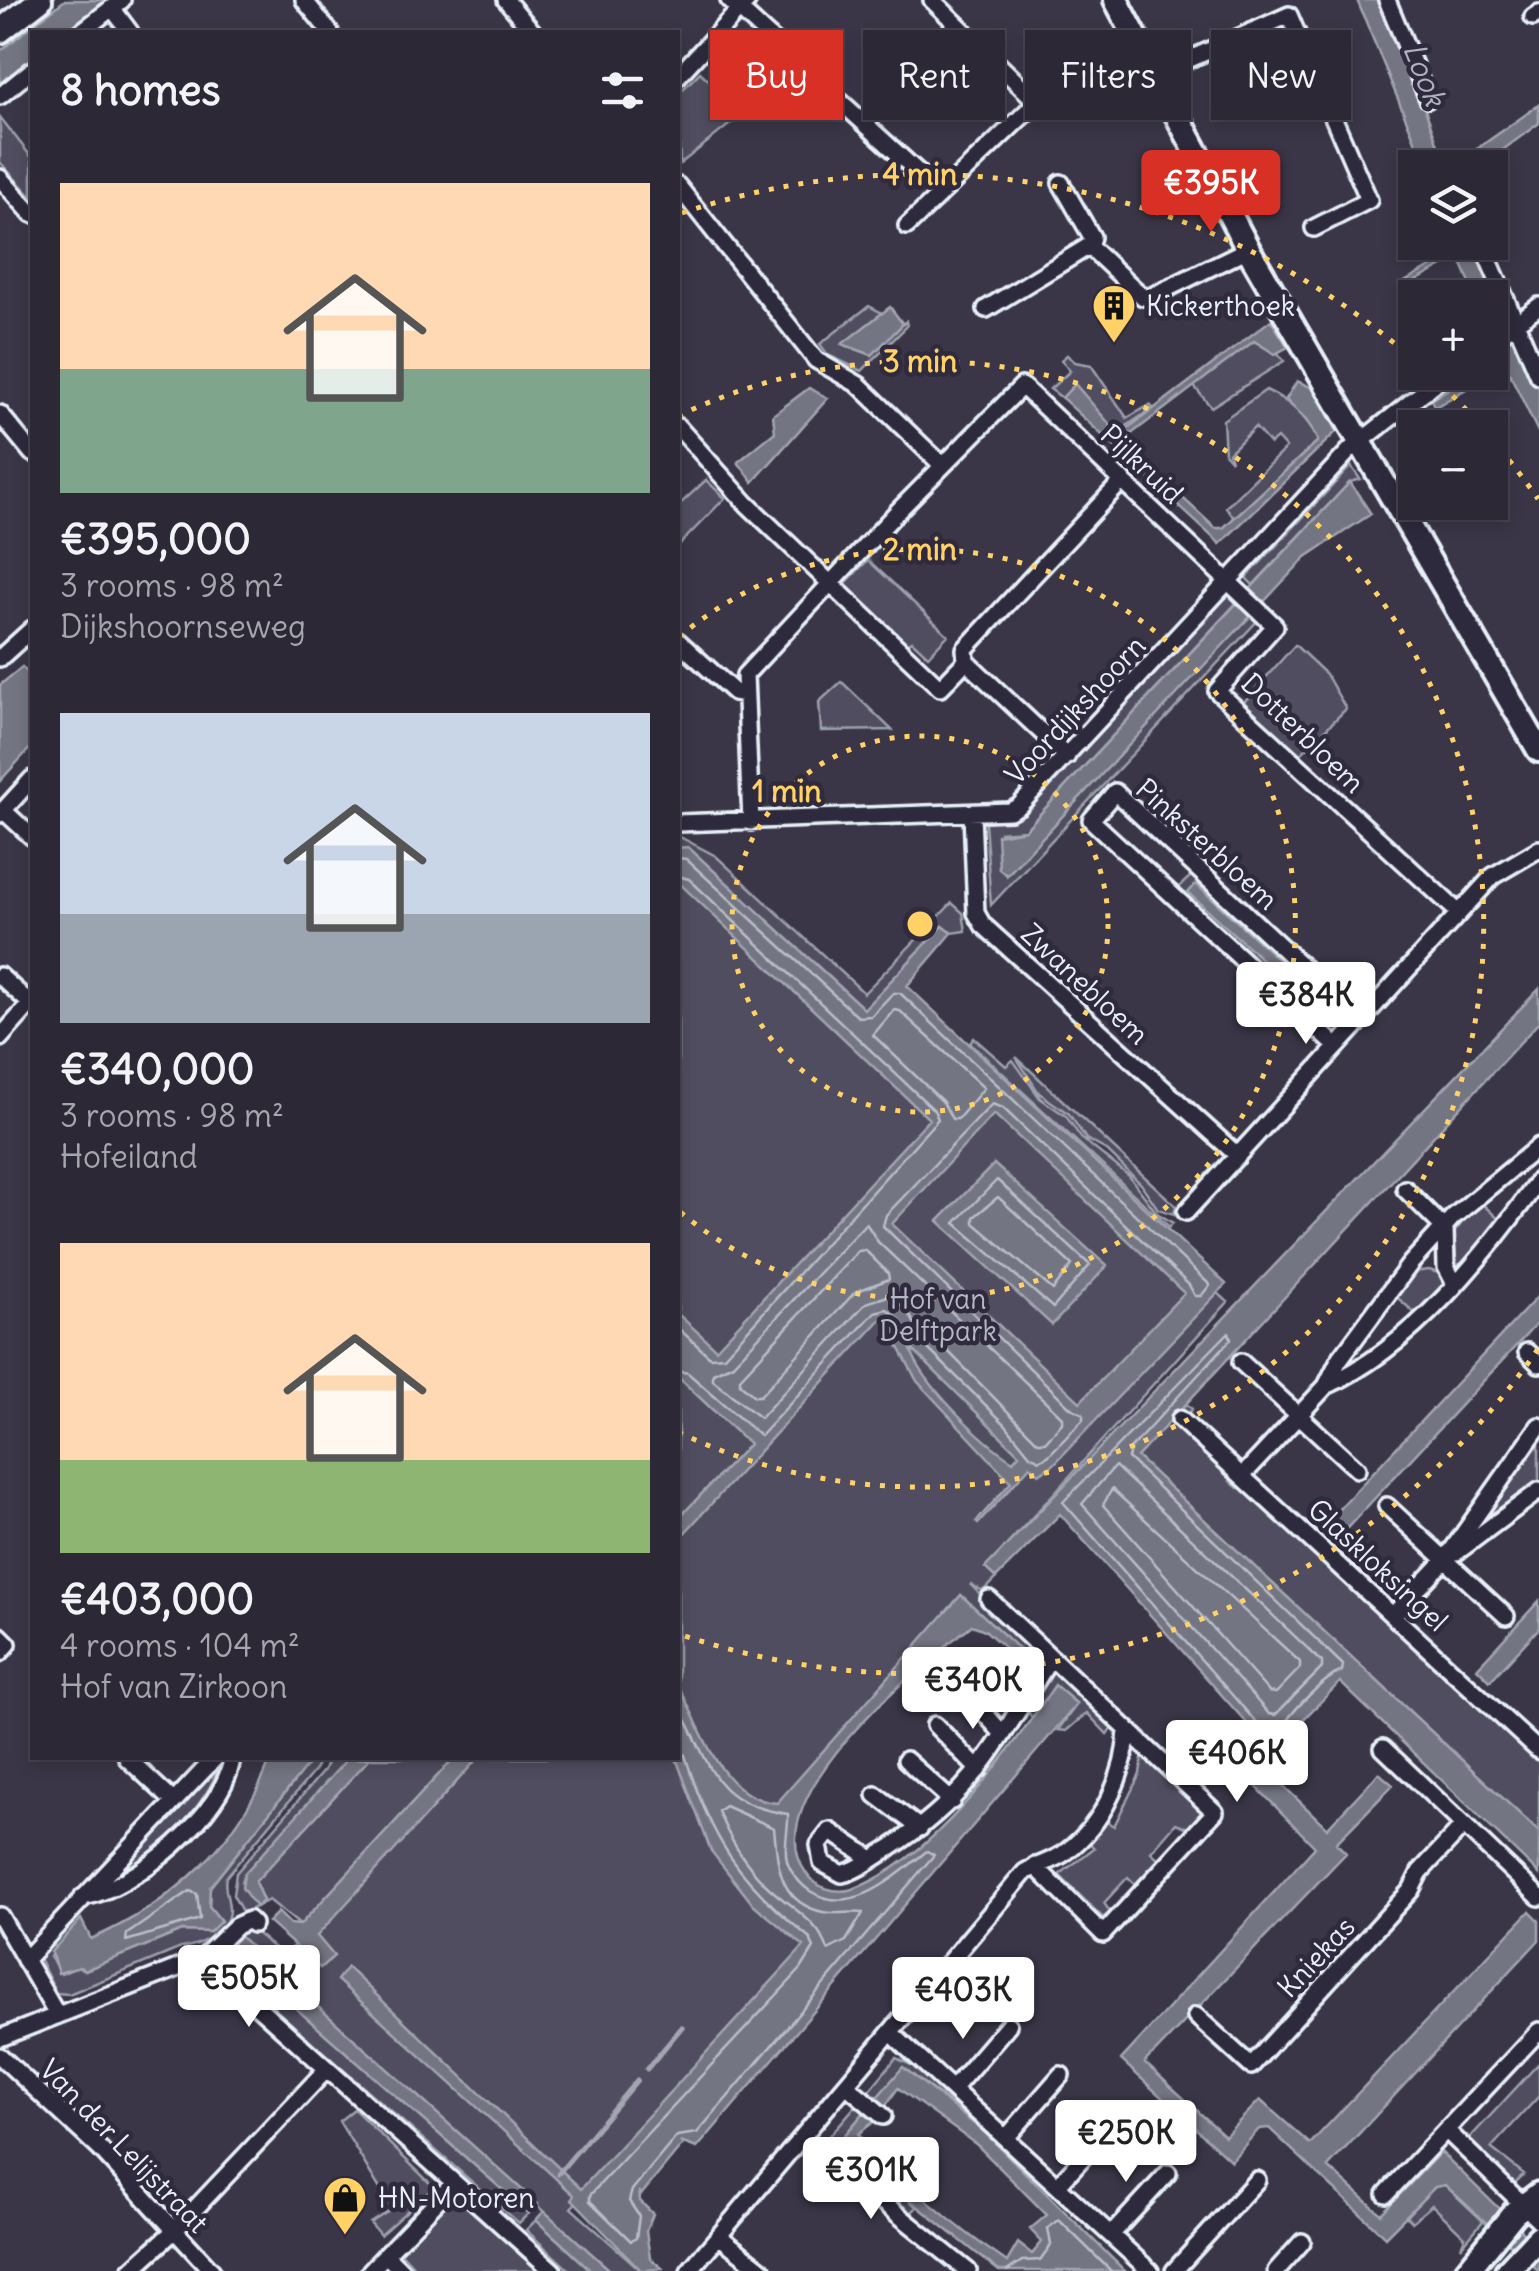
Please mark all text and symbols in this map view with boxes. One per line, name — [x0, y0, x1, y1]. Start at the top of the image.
chip: Buy — [710, 30, 843, 120]
chip: Rent — [863, 30, 1005, 120]
chip: Filters — [1025, 30, 1191, 120]
chip: New — [1211, 30, 1351, 120]
water label: Look — [1395, 37, 1455, 113]
icon: filters — [595, 63, 650, 118]
text: 8 homes — [60, 64, 221, 116]
pin: €395K — [1141, 150, 1281, 235]
map controls — [1398, 150, 1508, 520]
button: layers — [1398, 150, 1508, 260]
text: 4 min — [883, 155, 957, 193]
text: €395K — [1163, 162, 1259, 203]
icon: home — [265, 248, 445, 428]
button: + — [1398, 280, 1508, 390]
building icon: Kickerthoek — [1091, 283, 1137, 344]
place label: Kickerthoek — [1146, 288, 1295, 324]
text: 3 min — [883, 342, 957, 380]
button: − — [1398, 410, 1508, 520]
street label: Pijlkruid — [1093, 417, 1191, 511]
text: €395,000 — [60, 513, 251, 565]
text: 2 min — [883, 530, 957, 568]
text: 3 rooms · 98 m² — [60, 565, 284, 606]
text: Dijkshoornseweg — [60, 606, 306, 647]
street label: Voordijkshoorn — [997, 628, 1153, 792]
street label: Dotterbloem — [1234, 665, 1372, 801]
street label: Pinksterbloem — [1128, 771, 1286, 917]
text: 1 min — [752, 772, 822, 810]
icon: home — [265, 778, 445, 958]
centre of rings — [902, 906, 938, 942]
street label: Zwanebloem — [1014, 916, 1156, 1052]
pin: €384K — [1236, 962, 1376, 1047]
text: €384K — [1258, 974, 1354, 1015]
text: €340,000 — [60, 1043, 255, 1095]
text: 3 rooms · 98 m² — [60, 1095, 284, 1136]
text: Hofeiland — [60, 1136, 198, 1177]
park label: Hof van Delftpark — [879, 1281, 997, 1349]
icon: home — [265, 1308, 445, 1488]
street label: Glaskloksingel — [1301, 1491, 1455, 1639]
text: €403,000 — [60, 1573, 254, 1625]
text: 4 rooms · 104 m² — [60, 1625, 300, 1666]
pin: €340K — [903, 1647, 1043, 1732]
text: €340K — [924, 1659, 1022, 1700]
text: Hof van Zirkoon — [60, 1666, 288, 1707]
pin: €406K — [1167, 1720, 1307, 1805]
text: €406K — [1188, 1732, 1286, 1773]
street label: Kniekas — [1270, 1909, 1362, 2005]
pin: €505K — [179, 1945, 319, 2030]
text: €505K — [200, 1957, 298, 1998]
pin: €403K — [893, 1957, 1033, 2042]
text: €403K — [914, 1969, 1012, 2010]
street label: Van der Lelijstraat — [32, 2052, 216, 2240]
pin: €250K — [1056, 2100, 1196, 2185]
text: €250K — [1077, 2112, 1175, 2153]
pin: €301K — [801, 2137, 941, 2222]
text: €301K — [825, 2149, 917, 2190]
shop icon: HN-Motoren — [322, 2175, 368, 2236]
place label: HN-Motoren — [378, 2180, 535, 2216]

